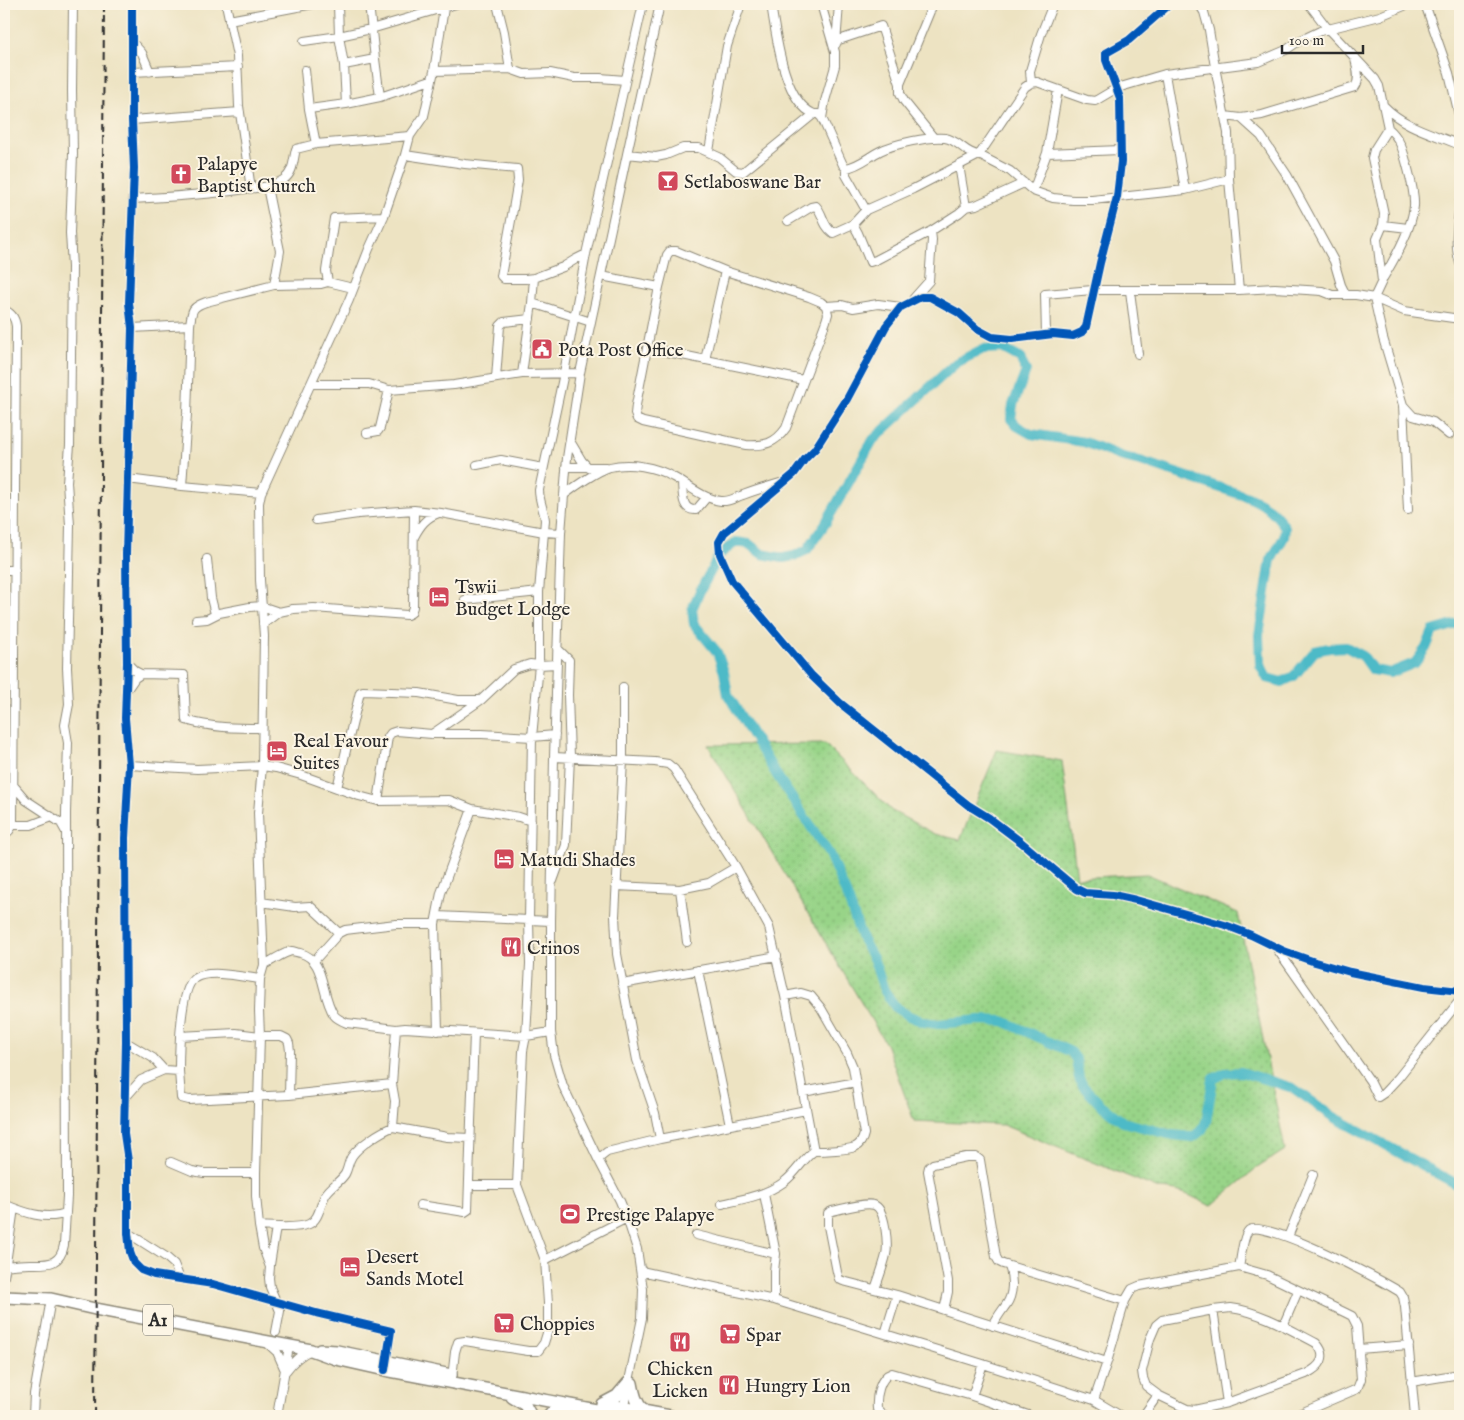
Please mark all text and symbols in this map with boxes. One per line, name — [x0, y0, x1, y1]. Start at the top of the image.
scale bar — [1282, 22, 1363, 54]
text: 100 m — [1289, 31, 1325, 50]
place label: Palapye Baptist Church — [197, 153, 316, 199]
church icon: Palapye Baptist Church — [169, 162, 193, 186]
bar icon: Setlaboswane Bar — [656, 169, 680, 193]
place label: Setlaboswane Bar — [684, 171, 821, 195]
public building icon: Pota Post Office — [530, 337, 554, 361]
place label: Pota Post Office — [558, 339, 684, 363]
place label: Tswii Budget Lodge — [455, 576, 571, 622]
hotel icon: Tswii Budget Lodge — [427, 585, 451, 609]
place label: Real Favour Suites — [293, 730, 389, 776]
hotel icon: Real Favour Suites — [265, 739, 289, 763]
hotel icon: Matudi Shades — [492, 847, 516, 871]
place label: Matudi Shades — [520, 849, 635, 873]
restaurant icon: Crinos — [499, 935, 523, 959]
place label: Crinos — [527, 937, 580, 961]
sports icon: Prestige Palapye — [558, 1202, 582, 1226]
place label: Prestige Palapye — [586, 1204, 715, 1228]
place label: Desert Sands Motel — [366, 1246, 464, 1292]
hotel icon: Desert Sands Motel — [338, 1255, 362, 1279]
road number: A1 — [143, 1304, 173, 1336]
supermarket icon: Choppies — [492, 1311, 516, 1335]
place label: Choppies — [520, 1313, 595, 1337]
supermarket icon: Spar — [718, 1322, 742, 1346]
place label: Spar — [746, 1324, 781, 1348]
restaurant icon: Chicken Licken — [668, 1330, 692, 1354]
place label: Chicken Licken — [647, 1358, 713, 1404]
restaurant icon: Hungry Lion — [717, 1373, 741, 1397]
place label: Hungry Lion — [745, 1375, 851, 1399]

